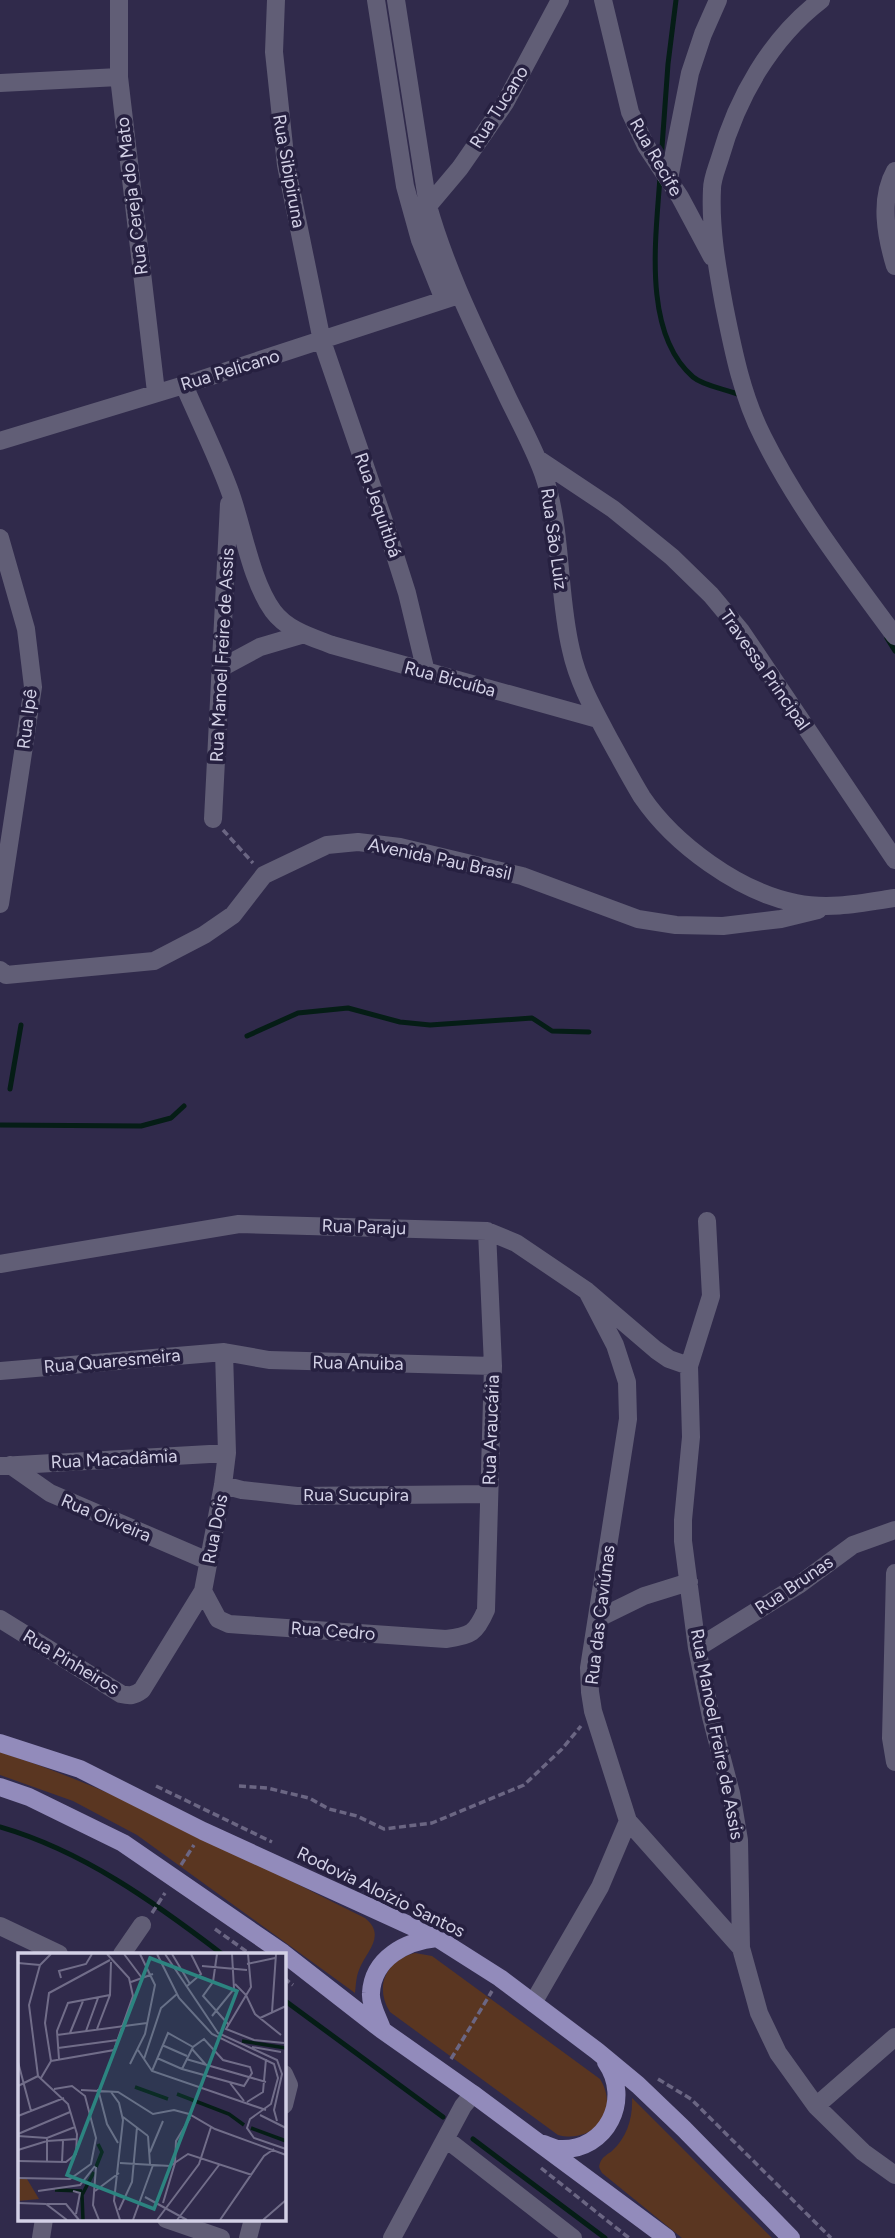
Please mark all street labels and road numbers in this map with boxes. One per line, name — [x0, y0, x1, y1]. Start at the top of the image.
street label: Rua Tucano — [465, 62, 533, 152]
street label: Rua Sibipiruna — [268, 112, 310, 230]
street label: Rua Recife — [625, 114, 687, 200]
street label: Rua Cereja do Mato — [111, 116, 153, 276]
street label: Rua Pelicano — [178, 344, 282, 396]
street label: Rua Jequitibá — [350, 450, 406, 560]
street label: Rua São Luiz — [536, 487, 572, 591]
street label: Rua Manoel Freire de Assis — [205, 547, 239, 763]
street label: Travessa Principal — [715, 606, 815, 734]
street label: Rua Bicuíba — [402, 656, 498, 702]
street label: Rua Ipê — [12, 688, 42, 750]
street label: Avenida Pau Brasil — [366, 833, 514, 885]
street label: Rua Paraju — [321, 1215, 407, 1239]
street label: Rua Quaresmeira — [43, 1344, 181, 1378]
street label: Rua Anuiba — [312, 1351, 404, 1375]
street label: Rua Araucária — [478, 1374, 504, 1486]
street label: Rua Macadâmia — [50, 1445, 178, 1473]
street label: Rua Sucupira — [303, 1484, 409, 1506]
street label: Rua Oliveira — [58, 1489, 154, 1547]
street label: Rua Dois — [197, 1492, 233, 1566]
street label: Rua das Caviúnas — [581, 1544, 619, 1686]
street label: Rua Brunas — [751, 1551, 837, 1619]
street label: Rua Cedro — [290, 1617, 376, 1645]
street label: Rua Pinheiros — [19, 1625, 123, 1699]
street label: Rua Manoel Freire de Assis — [686, 1627, 748, 1841]
street label: Rodovia Aloízio Santos — [293, 1842, 469, 1942]

